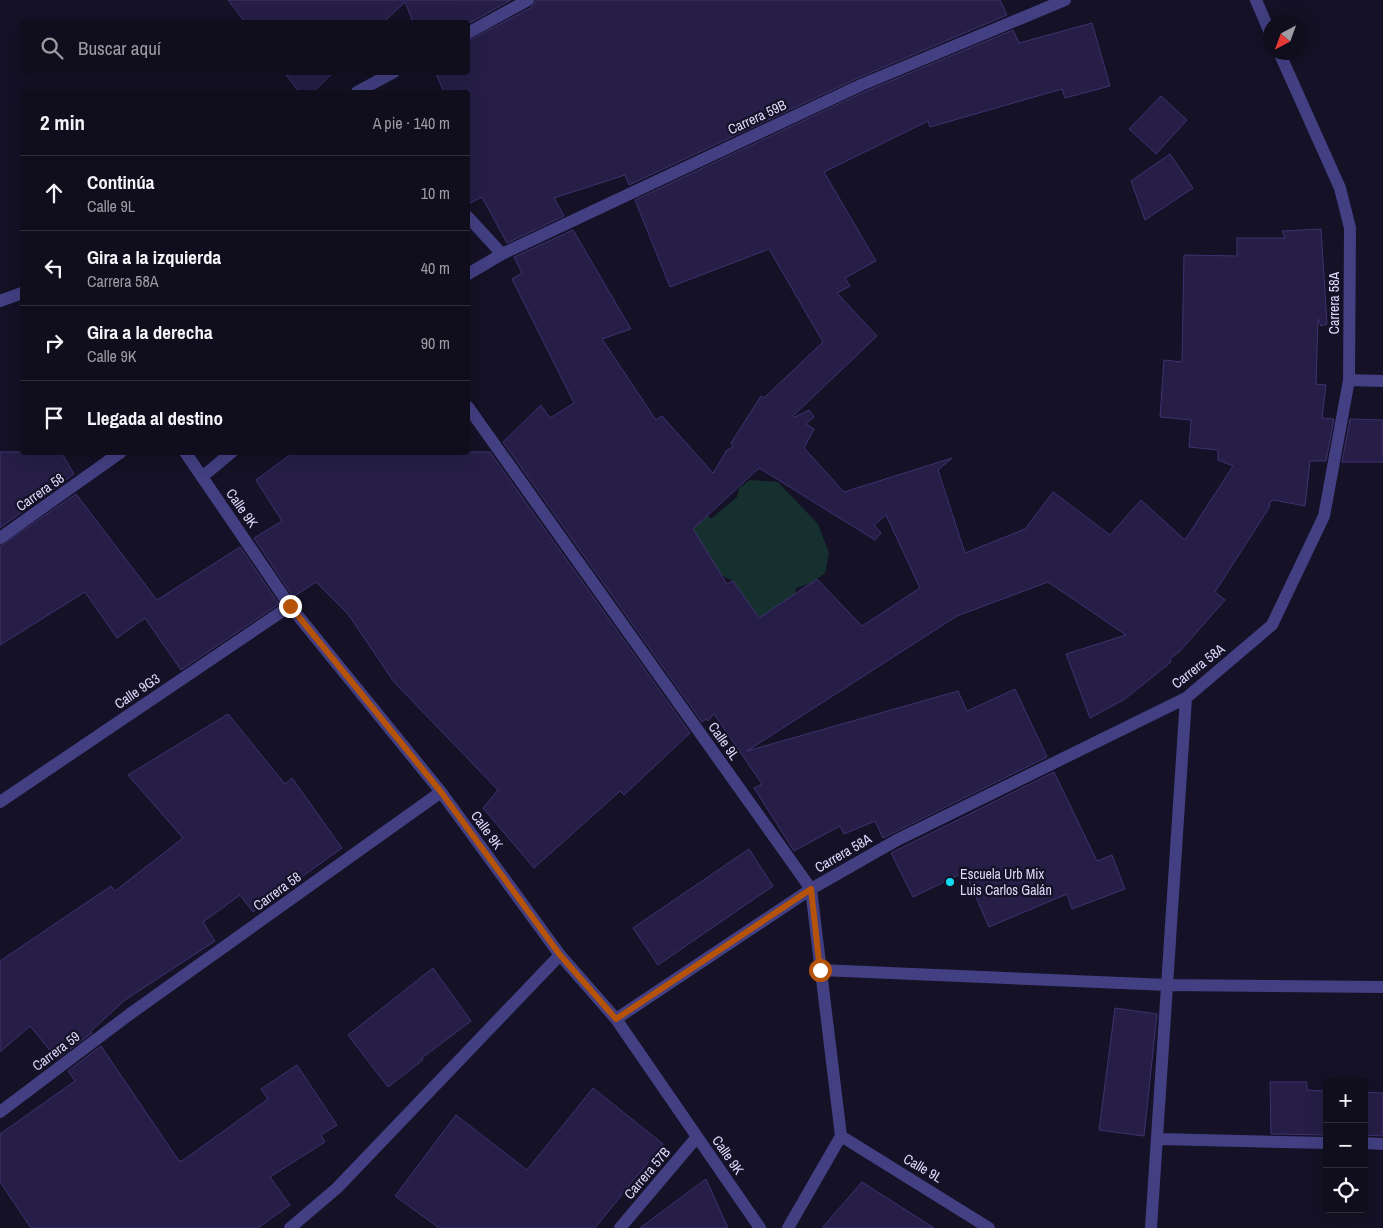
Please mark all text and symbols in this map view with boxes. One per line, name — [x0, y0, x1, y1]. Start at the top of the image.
north arrow — [1263, 15, 1308, 60]
search box — [20, 20, 470, 75]
icon: search — [38, 34, 66, 62]
text: Buscar aquí — [78, 35, 161, 61]
street label: Carrera 59B — [725, 95, 789, 138]
text: 2 min — [40, 108, 85, 137]
text: A pie · 140 m — [373, 112, 450, 134]
text: Continúa — [87, 169, 155, 195]
icon: ahead — [40, 179, 68, 207]
text: 10 m — [421, 182, 450, 204]
text: Calle 9L — [87, 195, 135, 217]
text: Gira a la izquierda — [87, 244, 221, 270]
icon: left — [40, 254, 68, 282]
text: 40 m — [421, 257, 450, 279]
text: Carrera 58A — [87, 270, 158, 292]
street label: Carrera 58A — [1325, 271, 1343, 334]
text: Gira a la derecha — [87, 319, 213, 345]
icon: right — [40, 329, 68, 357]
text: 90 m — [421, 332, 450, 354]
text: Calle 9K — [87, 345, 137, 367]
icon: arrive — [40, 404, 68, 432]
text: Llegada al destino — [87, 405, 223, 431]
street label: Carrera 58 — [12, 469, 68, 515]
street label: Calle 9K — [222, 485, 262, 531]
route end — [279, 595, 302, 618]
street label: Carrera 58A — [1168, 639, 1228, 692]
street label: Calle 9G3 — [111, 669, 163, 713]
street label: Calle 9L — [705, 719, 744, 764]
street label: Calle 9K — [467, 807, 507, 853]
street label: Carrera 58A — [811, 829, 875, 876]
place label: Escuela Urb Mix Luis Carlos Galán — [960, 865, 1052, 899]
street label: Carrera 58 — [250, 868, 304, 914]
marker: Escuela Urb Mix Luis Carlos Galán — [944, 876, 956, 888]
route start — [809, 959, 832, 982]
street label: Carrera 59 — [29, 1027, 83, 1075]
map controls — [1323, 1078, 1368, 1213]
button: + — [1323, 1078, 1368, 1123]
button: − — [1323, 1123, 1368, 1168]
street label: Calle 9K — [708, 1132, 748, 1178]
street label: Carrera 57B — [620, 1143, 674, 1203]
street label: Calle 9L — [900, 1149, 946, 1187]
button: locate — [1323, 1168, 1368, 1213]

